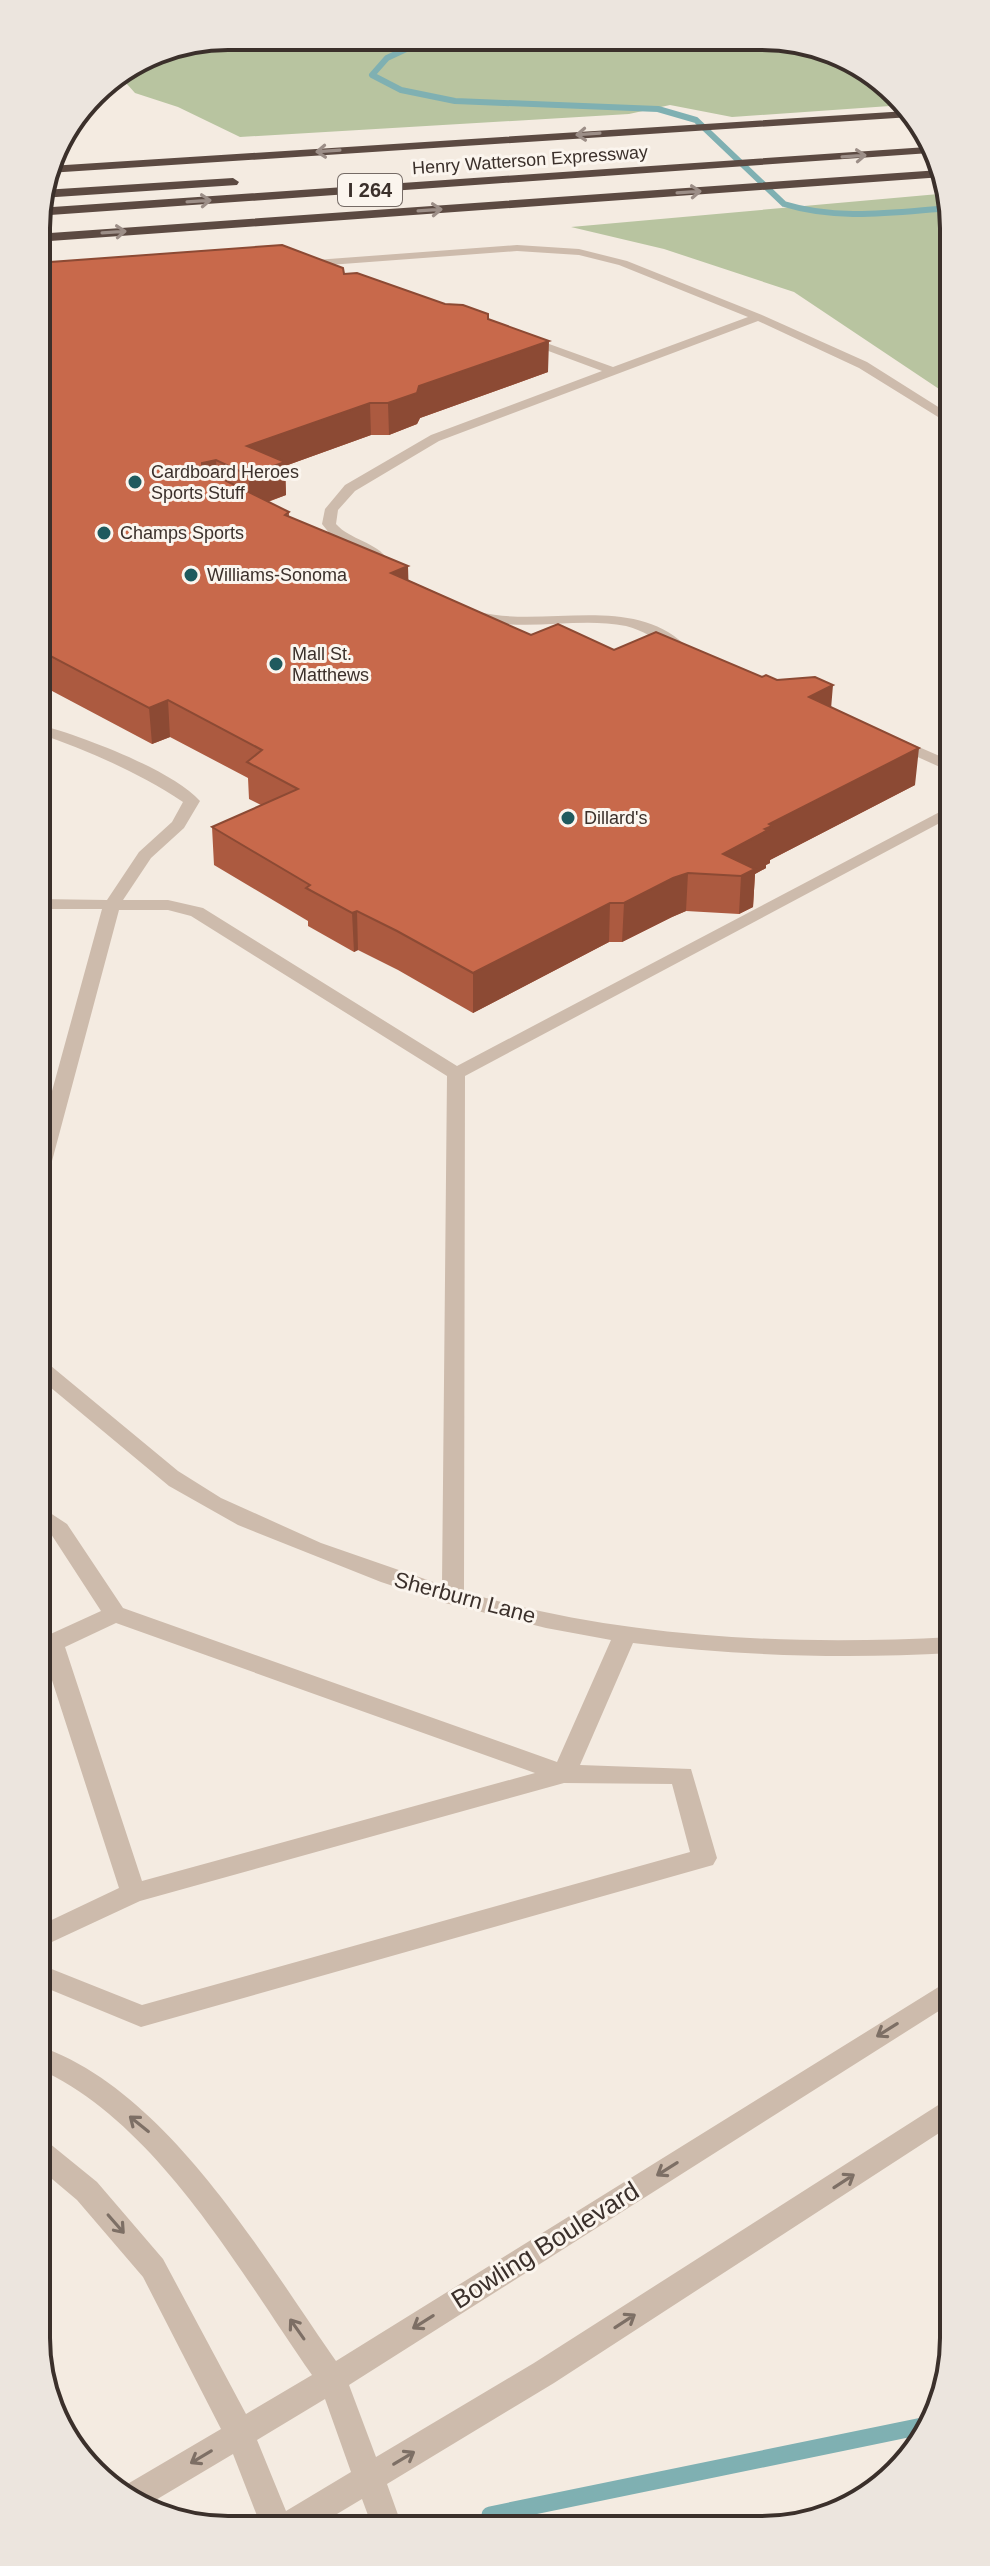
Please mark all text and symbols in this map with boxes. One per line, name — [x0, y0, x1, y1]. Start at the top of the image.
one-way arrow — [575, 127, 602, 142]
street label: Henry Watterson Expressway — [411, 142, 649, 178]
one-way arrow — [315, 144, 342, 159]
one-way arrow — [840, 148, 867, 163]
road number: I 264 — [338, 174, 402, 206]
one-way arrow — [675, 184, 702, 199]
one-way arrow — [185, 194, 212, 209]
one-way arrow — [416, 202, 442, 217]
one-way arrow — [100, 224, 127, 239]
place label: Cardboard Heroes Sports Stuff — [151, 462, 299, 503]
marker: Cardboard Heroes Sports Stuff — [126, 473, 144, 491]
place label: Champs Sports — [120, 523, 244, 543]
marker: Champs Sports — [95, 524, 113, 542]
place label: Williams-Sonoma — [207, 565, 348, 585]
marker: Williams-Sonoma — [182, 566, 200, 584]
place label: Mall St. Matthews — [292, 644, 369, 685]
marker: Mall St. Matthews — [267, 655, 285, 673]
place label: Dillard's — [584, 808, 647, 828]
marker: Dillard's — [559, 809, 577, 827]
street label: Sherburn Lane — [391, 1567, 538, 1628]
one-way arrow — [876, 2023, 899, 2039]
one-way arrow — [129, 2115, 150, 2133]
one-way arrow — [656, 2161, 679, 2177]
one-way arrow — [832, 2172, 855, 2188]
street label: Bowling Boulevard — [446, 2175, 644, 2315]
one-way arrow — [107, 2214, 125, 2234]
one-way arrow — [613, 2313, 636, 2329]
one-way arrow — [412, 2315, 435, 2331]
one-way arrow — [289, 2319, 305, 2341]
one-way arrow — [190, 2449, 213, 2465]
one-way arrow — [392, 2449, 415, 2465]

